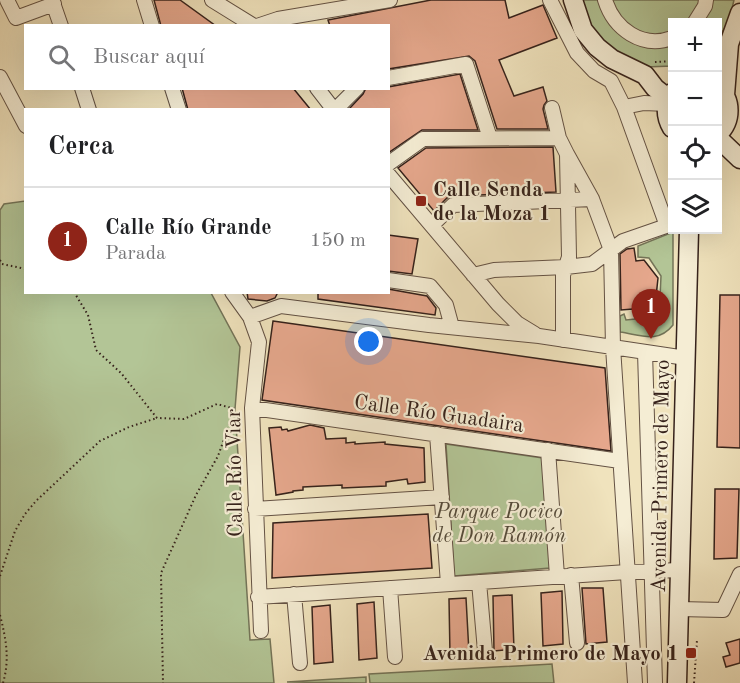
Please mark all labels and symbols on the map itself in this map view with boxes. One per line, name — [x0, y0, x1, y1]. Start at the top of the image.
place label: Calle Senda de la Moza 1 — [433, 180, 551, 225]
marker: Calle Senda de la Moza 1 — [414, 194, 428, 208]
pin: 1 — [632, 290, 670, 339]
your location — [354, 327, 383, 356]
street label: Avenida Primero de Mayo — [649, 359, 674, 593]
street label: Calle Río Guadaira — [353, 392, 525, 437]
street label: Calle Río Viar — [224, 408, 247, 537]
park label: Parque Pocico de Don Ramón — [432, 502, 566, 547]
place label: Avenida Primero de Mayo 1 — [422, 644, 679, 665]
marker: Avenida Primero de Mayo 1 — [684, 646, 698, 660]

